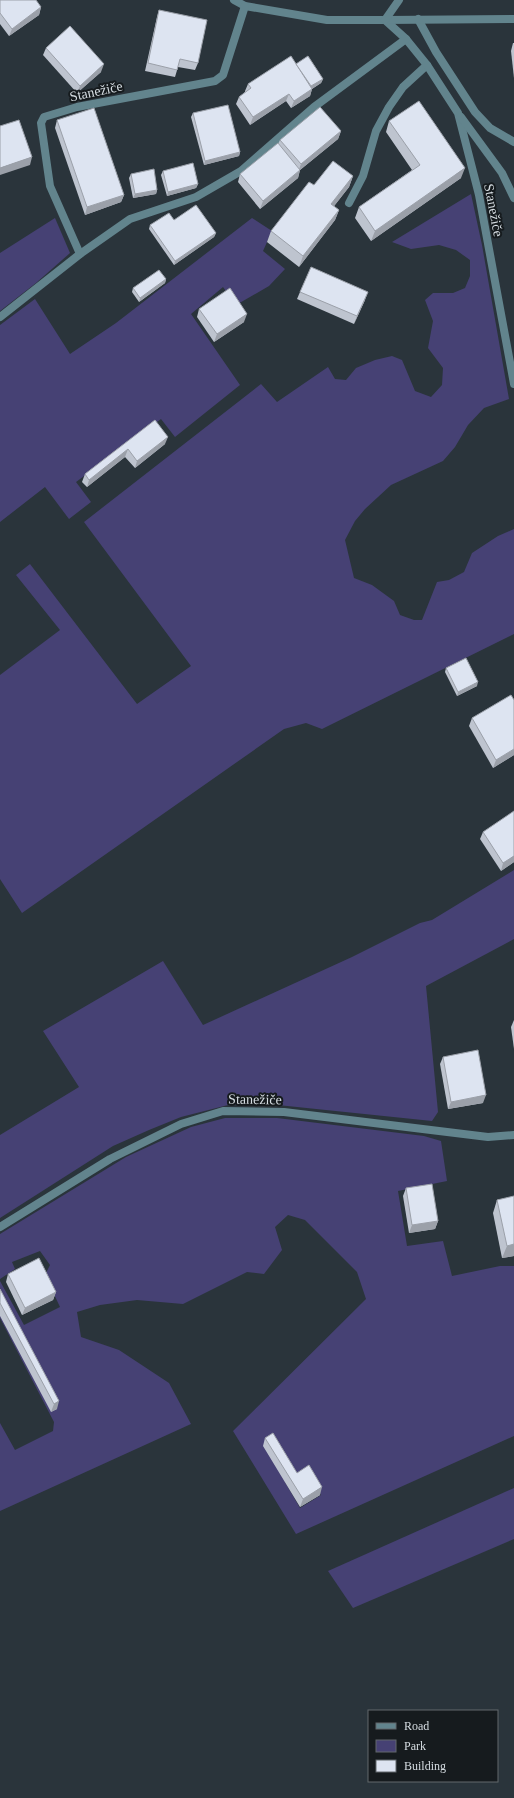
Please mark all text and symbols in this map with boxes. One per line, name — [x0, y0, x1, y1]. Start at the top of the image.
street label: Stanežiče — [68, 79, 124, 104]
street label: Stanežiče — [481, 182, 506, 238]
street label: Stanežiče — [228, 1092, 282, 1107]
legend — [368, 1710, 498, 1782]
text: Road — [404, 1719, 429, 1733]
text: Park — [404, 1739, 426, 1753]
text: Building — [404, 1759, 446, 1773]

